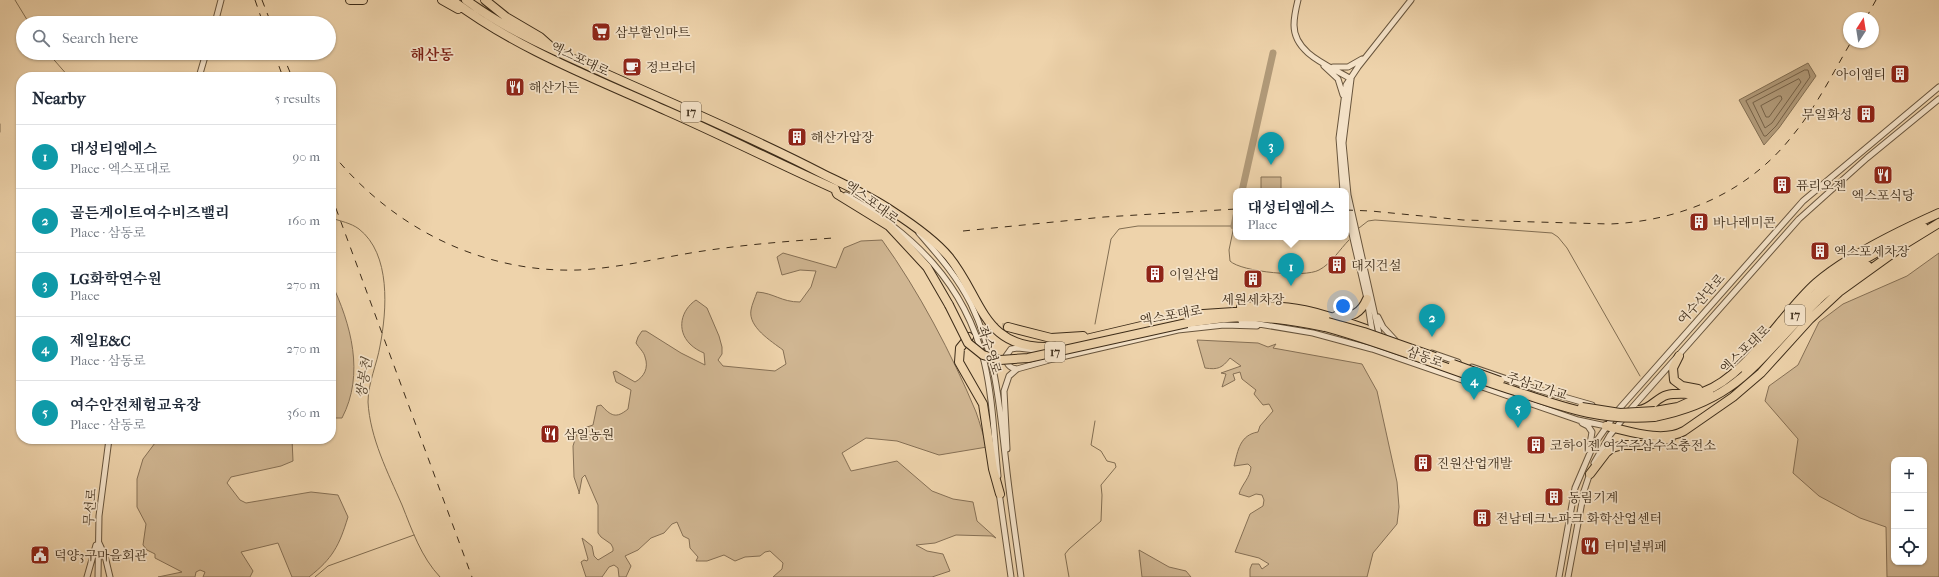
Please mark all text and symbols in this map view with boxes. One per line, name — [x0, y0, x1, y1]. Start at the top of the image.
north arrow — [1843, 12, 1879, 48]
search box — [16, 16, 336, 60]
supermarket icon: 삼부할인마트 — [590, 21, 612, 43]
place label: 삼부할인마트 — [615, 25, 691, 40]
icon: search — [30, 27, 52, 49]
text: Search here — [62, 29, 138, 47]
street label: 엑스포대로 — [548, 39, 612, 79]
district label: 해산동 — [410, 46, 454, 64]
cafe icon: 정브라더 — [621, 56, 643, 78]
place label: 정브라더 — [646, 60, 696, 75]
building icon: 아이엠티 — [1889, 63, 1911, 85]
place label: 아이엠티 — [1836, 67, 1886, 82]
restaurant icon: 해산가든 — [504, 76, 526, 98]
place label: 해산가든 — [529, 80, 580, 95]
text: Nearby — [32, 88, 86, 108]
text: 5 results — [275, 91, 320, 106]
road number: 17 — [681, 102, 701, 122]
building icon: 무일화성 — [1855, 103, 1877, 125]
place label: 무일화성 — [1802, 107, 1852, 122]
building icon: 해산가압장 — [786, 126, 808, 148]
place label: 해산가압장 — [811, 130, 874, 145]
pin: 3 — [1258, 132, 1284, 165]
text: 대성티엠에스 — [70, 140, 157, 158]
text: 1 — [43, 149, 47, 164]
text: 90 m — [292, 149, 320, 164]
text: Place · 엑스포대로 — [70, 161, 171, 176]
restaurant icon: 엑스포식당 — [1872, 164, 1894, 186]
building icon: 퓨리오젠 — [1771, 174, 1793, 196]
street label: 엑스포대로 — [842, 177, 902, 227]
place label: 퓨리오젠 — [1796, 178, 1846, 193]
popup — [1233, 188, 1349, 240]
place label: 엑스포식당 — [1852, 188, 1915, 203]
text: 대성티엠에스 — [1248, 199, 1334, 217]
text: 골든게이트여수비즈밸리 — [70, 204, 229, 222]
building icon: 바나레미콘 — [1688, 211, 1710, 233]
text: 2 — [42, 213, 48, 228]
text: 160 m — [288, 213, 320, 228]
place label: 바나레미콘 — [1713, 215, 1776, 230]
text: Place — [1248, 217, 1277, 232]
text: Place · 삼동로 — [70, 225, 146, 240]
building icon: 엑스포세차장 — [1809, 240, 1831, 262]
place label: 엑스포세차장 — [1834, 244, 1910, 259]
pin: 1 — [1278, 253, 1304, 286]
building icon: 대지건설 — [1326, 254, 1348, 276]
place label: 대지건설 — [1351, 258, 1401, 273]
building icon: 이일산업 — [1144, 263, 1166, 285]
place label: 이일산업 — [1169, 267, 1219, 282]
building icon: 세원세차장 — [1242, 268, 1264, 290]
text: LG화학연수원 — [70, 270, 162, 288]
street label: 여수산단로 — [1674, 270, 1728, 327]
text: 3 — [42, 277, 48, 292]
text: 270 m — [286, 277, 320, 292]
text: Place — [70, 288, 100, 303]
place label: 세원세차장 — [1222, 292, 1285, 307]
your location — [1333, 296, 1353, 316]
street label: 엑스포대로 — [1139, 302, 1204, 328]
pin: 2 — [1419, 304, 1445, 337]
road number: 17 — [1785, 305, 1805, 325]
street label: 엑스포대로 — [1717, 321, 1773, 376]
street label: 좌수영로 — [975, 324, 1005, 377]
text: 제일E&C — [70, 332, 131, 350]
text: 4 — [41, 341, 49, 356]
text: 270 m — [286, 341, 320, 356]
road number: 17 — [1045, 342, 1065, 362]
street label: 삼동로 — [1405, 344, 1446, 371]
text: Place · 삼동로 — [70, 353, 146, 368]
water label: 쌍봉천 — [352, 355, 376, 399]
pin: 4 — [1461, 367, 1487, 400]
street label: 주삼고가교 — [1505, 369, 1570, 403]
pin: 5 — [1505, 395, 1531, 428]
text: 여수안전체험교육장 — [70, 396, 200, 414]
text: 5 — [42, 405, 48, 420]
text: 360 m — [287, 405, 320, 420]
text: Place · 삼동로 — [70, 417, 146, 432]
restaurant icon: 삼일농원 — [539, 423, 561, 445]
place label: 삼일농원 — [564, 427, 614, 442]
building icon: 코하이젠 여수주삼수소충전소 — [1525, 434, 1547, 456]
place label: 코하이젠 여수주삼수소충전소 — [1550, 438, 1716, 453]
building icon: 진원산업개발 — [1412, 452, 1434, 474]
place label: 진원산업개발 — [1437, 456, 1513, 471]
map controls — [1891, 457, 1927, 565]
button: + — [1891, 457, 1927, 493]
building icon: 동림기계 — [1543, 486, 1565, 508]
street label: 무선로 — [81, 487, 99, 526]
place label: 동림기계 — [1568, 490, 1618, 505]
button: − — [1891, 493, 1927, 529]
building icon: 전남테크노파크 화학산업센터 — [1471, 507, 1493, 529]
place label: 전남테크노파크 화학산업센터 — [1496, 511, 1662, 526]
button: locate — [1891, 529, 1927, 565]
restaurant icon: 터미널뷔페 — [1579, 535, 1601, 557]
place label: 터미널뷔페 — [1604, 539, 1667, 554]
public building icon: 덕양3구마을회관 — [29, 544, 51, 566]
place label: 덕양3구마을회관 — [54, 548, 148, 563]

